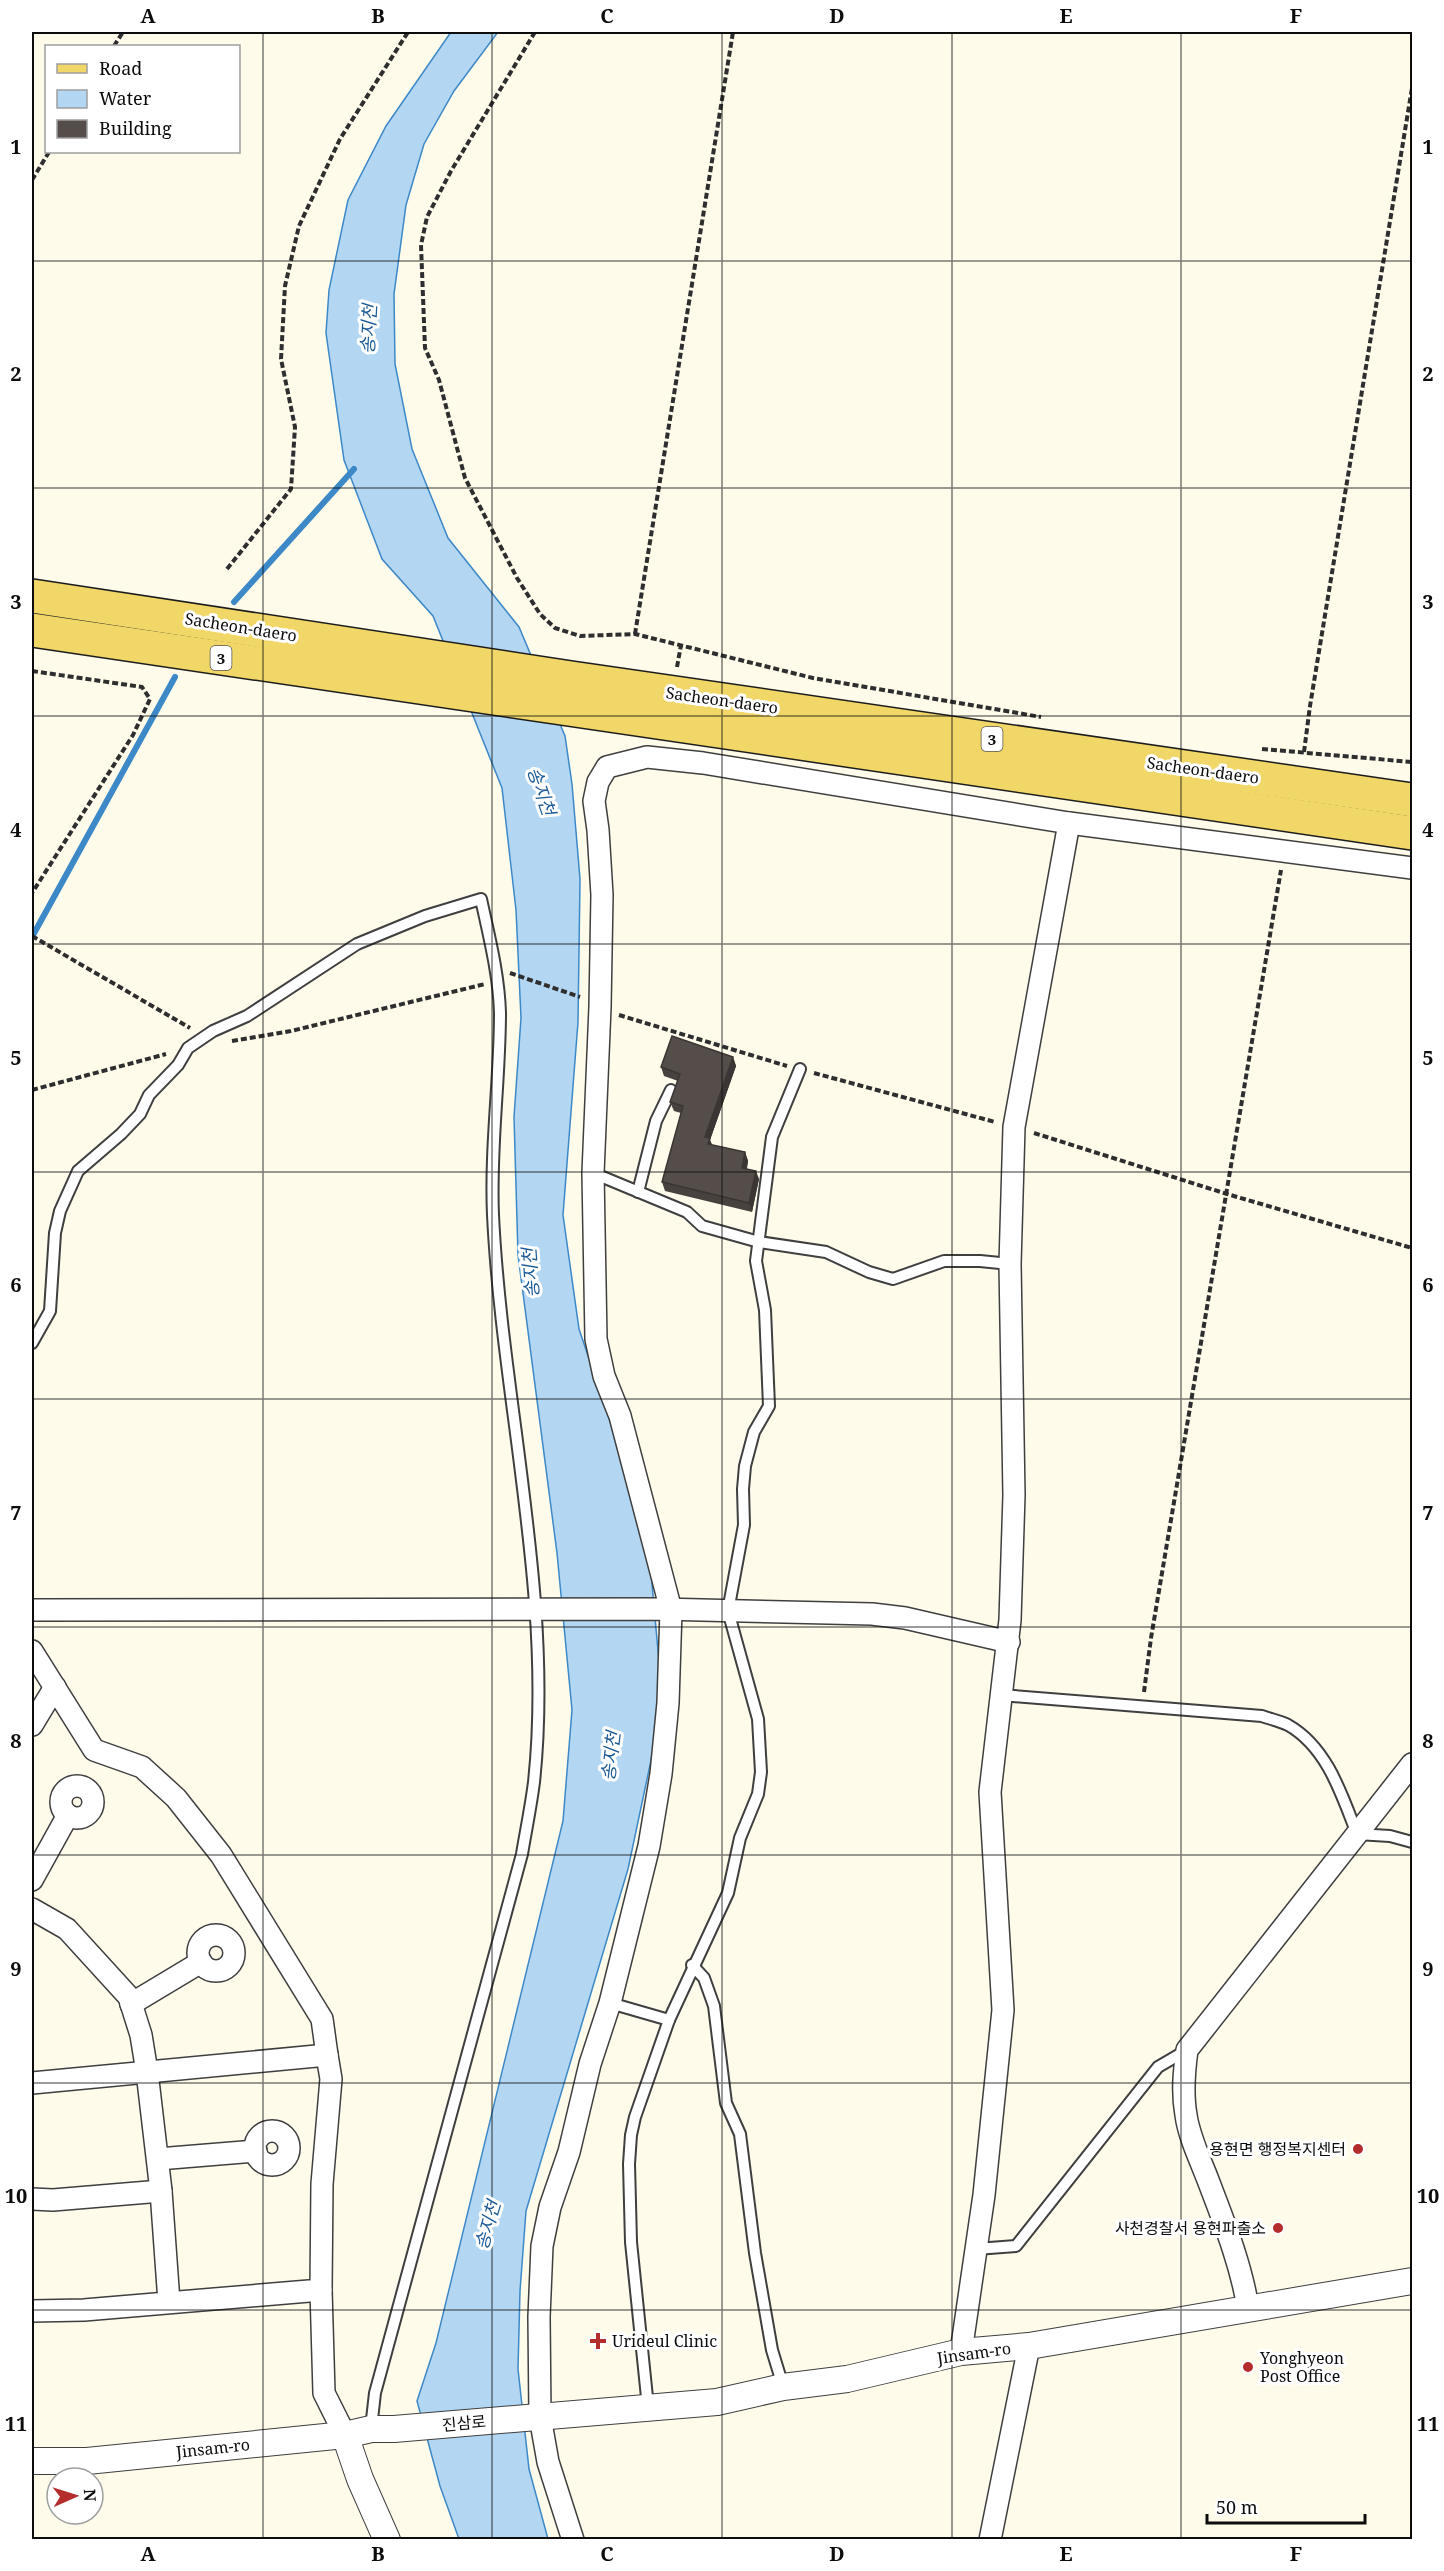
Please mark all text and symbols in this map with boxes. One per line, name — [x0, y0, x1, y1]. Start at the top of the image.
text: A — [140, 2, 156, 29]
text: B — [371, 2, 385, 29]
text: C — [600, 2, 614, 29]
text: D — [829, 2, 845, 29]
text: E — [1059, 2, 1073, 29]
text: F — [1290, 2, 1302, 29]
legend — [45, 45, 240, 153]
text: Road — [99, 56, 142, 80]
text: Water — [99, 86, 152, 110]
text: Building — [99, 116, 172, 140]
text: 1 — [10, 133, 22, 160]
text: 1 — [1422, 133, 1434, 160]
water label: 송지천 — [355, 301, 381, 354]
text: 2 — [10, 360, 22, 387]
text: 2 — [1422, 360, 1434, 387]
text: 3 — [10, 588, 22, 615]
text: 3 — [1422, 588, 1434, 615]
street label: Sacheon-daero — [183, 607, 299, 647]
road number: 3 — [210, 646, 232, 670]
street label: Sacheon-daero — [665, 681, 779, 719]
road number: 3 — [982, 727, 1002, 751]
street label: Sacheon-daero — [1146, 751, 1260, 789]
water label: 송지천 — [523, 764, 562, 821]
text: 4 — [10, 816, 22, 843]
text: 4 — [1422, 816, 1434, 843]
text: 5 — [10, 1044, 22, 1071]
text: 5 — [1422, 1044, 1434, 1071]
water label: 송지천 — [516, 1245, 544, 1299]
text: 6 — [10, 1271, 22, 1298]
text: 6 — [1422, 1271, 1434, 1298]
text: 7 — [10, 1499, 22, 1526]
text: 7 — [1422, 1499, 1434, 1526]
text: 8 — [10, 1727, 22, 1754]
water label: 송지천 — [595, 1727, 625, 1782]
text: 8 — [1422, 1727, 1434, 1754]
text: 9 — [10, 1955, 22, 1982]
text: 9 — [1422, 1955, 1434, 1982]
place label: 용현면 행정복지센터 — [1209, 2138, 1346, 2160]
marker: 용현면 행정복지센터 — [1351, 2142, 1365, 2156]
text: 10 — [5, 2182, 27, 2209]
text: 10 — [1417, 2182, 1439, 2209]
water label: 송지천 — [469, 2195, 506, 2252]
place label: 사천경찰서 용현파출소 — [1115, 2217, 1266, 2239]
marker: 사천경찰서 용현파출소 — [1271, 2221, 1285, 2235]
place label: Urideul Clinic — [612, 2330, 717, 2352]
marker: Urideul Clinic — [589, 2332, 607, 2350]
street label: Jinsam-ro — [935, 2337, 1012, 2369]
place label: Yonghyeon Post Office — [1259, 2347, 1344, 2387]
marker: Yonghyeon Post Office — [1241, 2360, 1255, 2374]
text: 11 — [5, 2410, 27, 2437]
street label: 진삼로 — [441, 2410, 487, 2436]
text: 11 — [1417, 2410, 1439, 2437]
street label: Jinsam-ro — [174, 2433, 251, 2463]
north arrow — [45, 2466, 105, 2526]
scale bar — [1207, 2487, 1364, 2525]
text: N — [79, 2488, 101, 2502]
text: 50 m — [1216, 2495, 1258, 2519]
text: A — [140, 2540, 156, 2567]
text: B — [371, 2540, 385, 2567]
text: C — [600, 2540, 614, 2567]
text: D — [829, 2540, 845, 2567]
text: E — [1059, 2540, 1073, 2567]
text: F — [1290, 2540, 1302, 2567]

